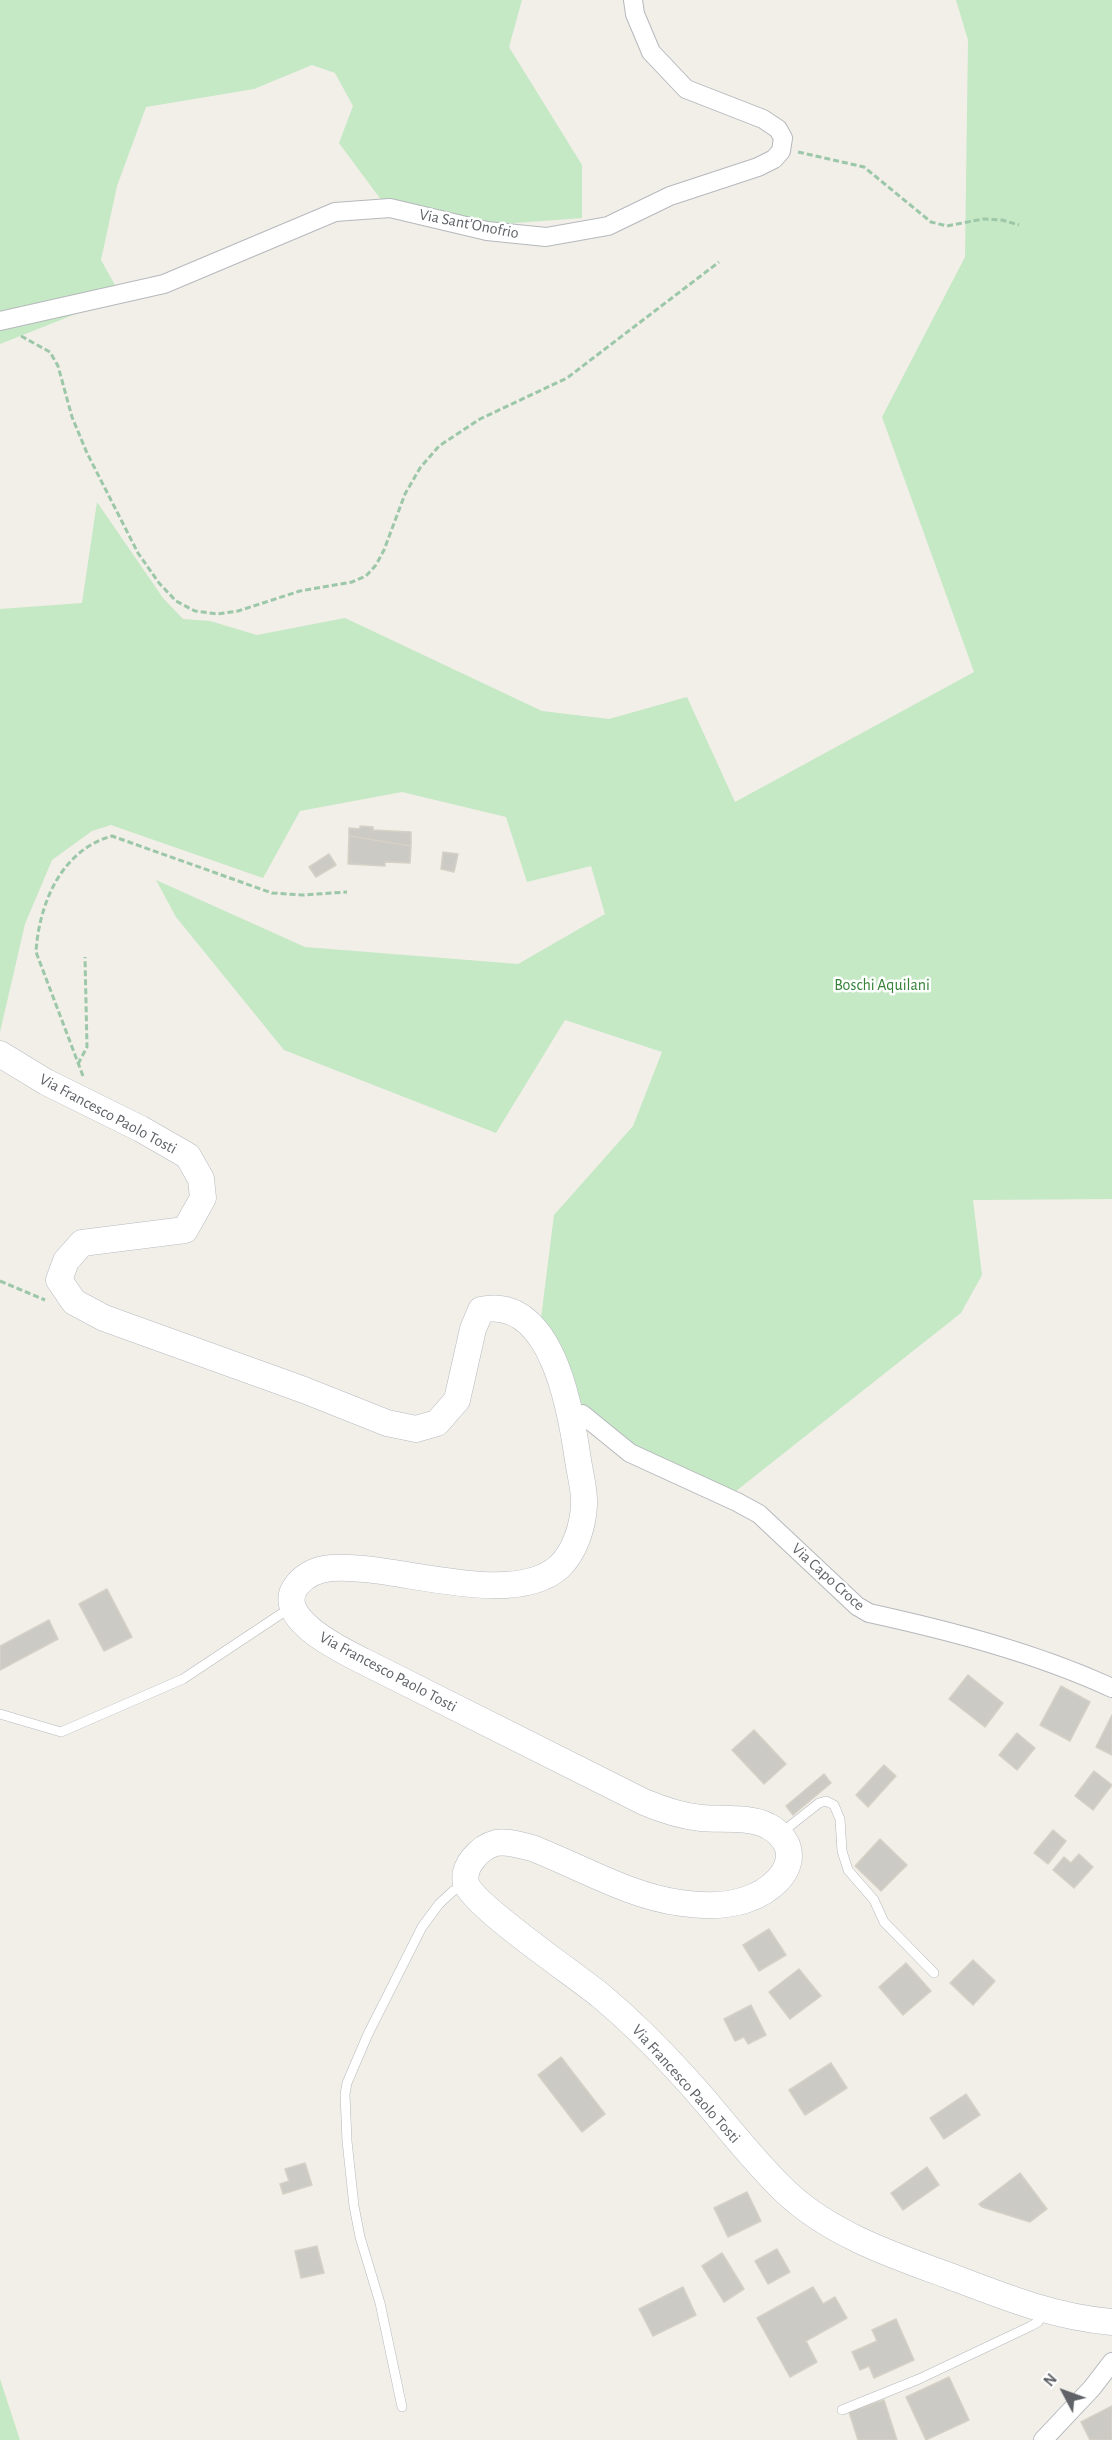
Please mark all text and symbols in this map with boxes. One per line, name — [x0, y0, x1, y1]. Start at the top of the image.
street label: Via Sant'Onofrio — [418, 205, 520, 243]
park label: Boschi Aquilani — [834, 975, 930, 995]
street label: Via Francesco Paolo Tosti — [36, 1070, 180, 1158]
street label: Via Capo Croce — [787, 1539, 869, 1615]
street label: Via Francesco Paolo Tosti — [316, 1628, 460, 1716]
street label: Via Francesco Paolo Tosti — [628, 2021, 744, 2147]
north arrow — [1034, 2362, 1094, 2422]
text: N — [1041, 2371, 1060, 2390]

